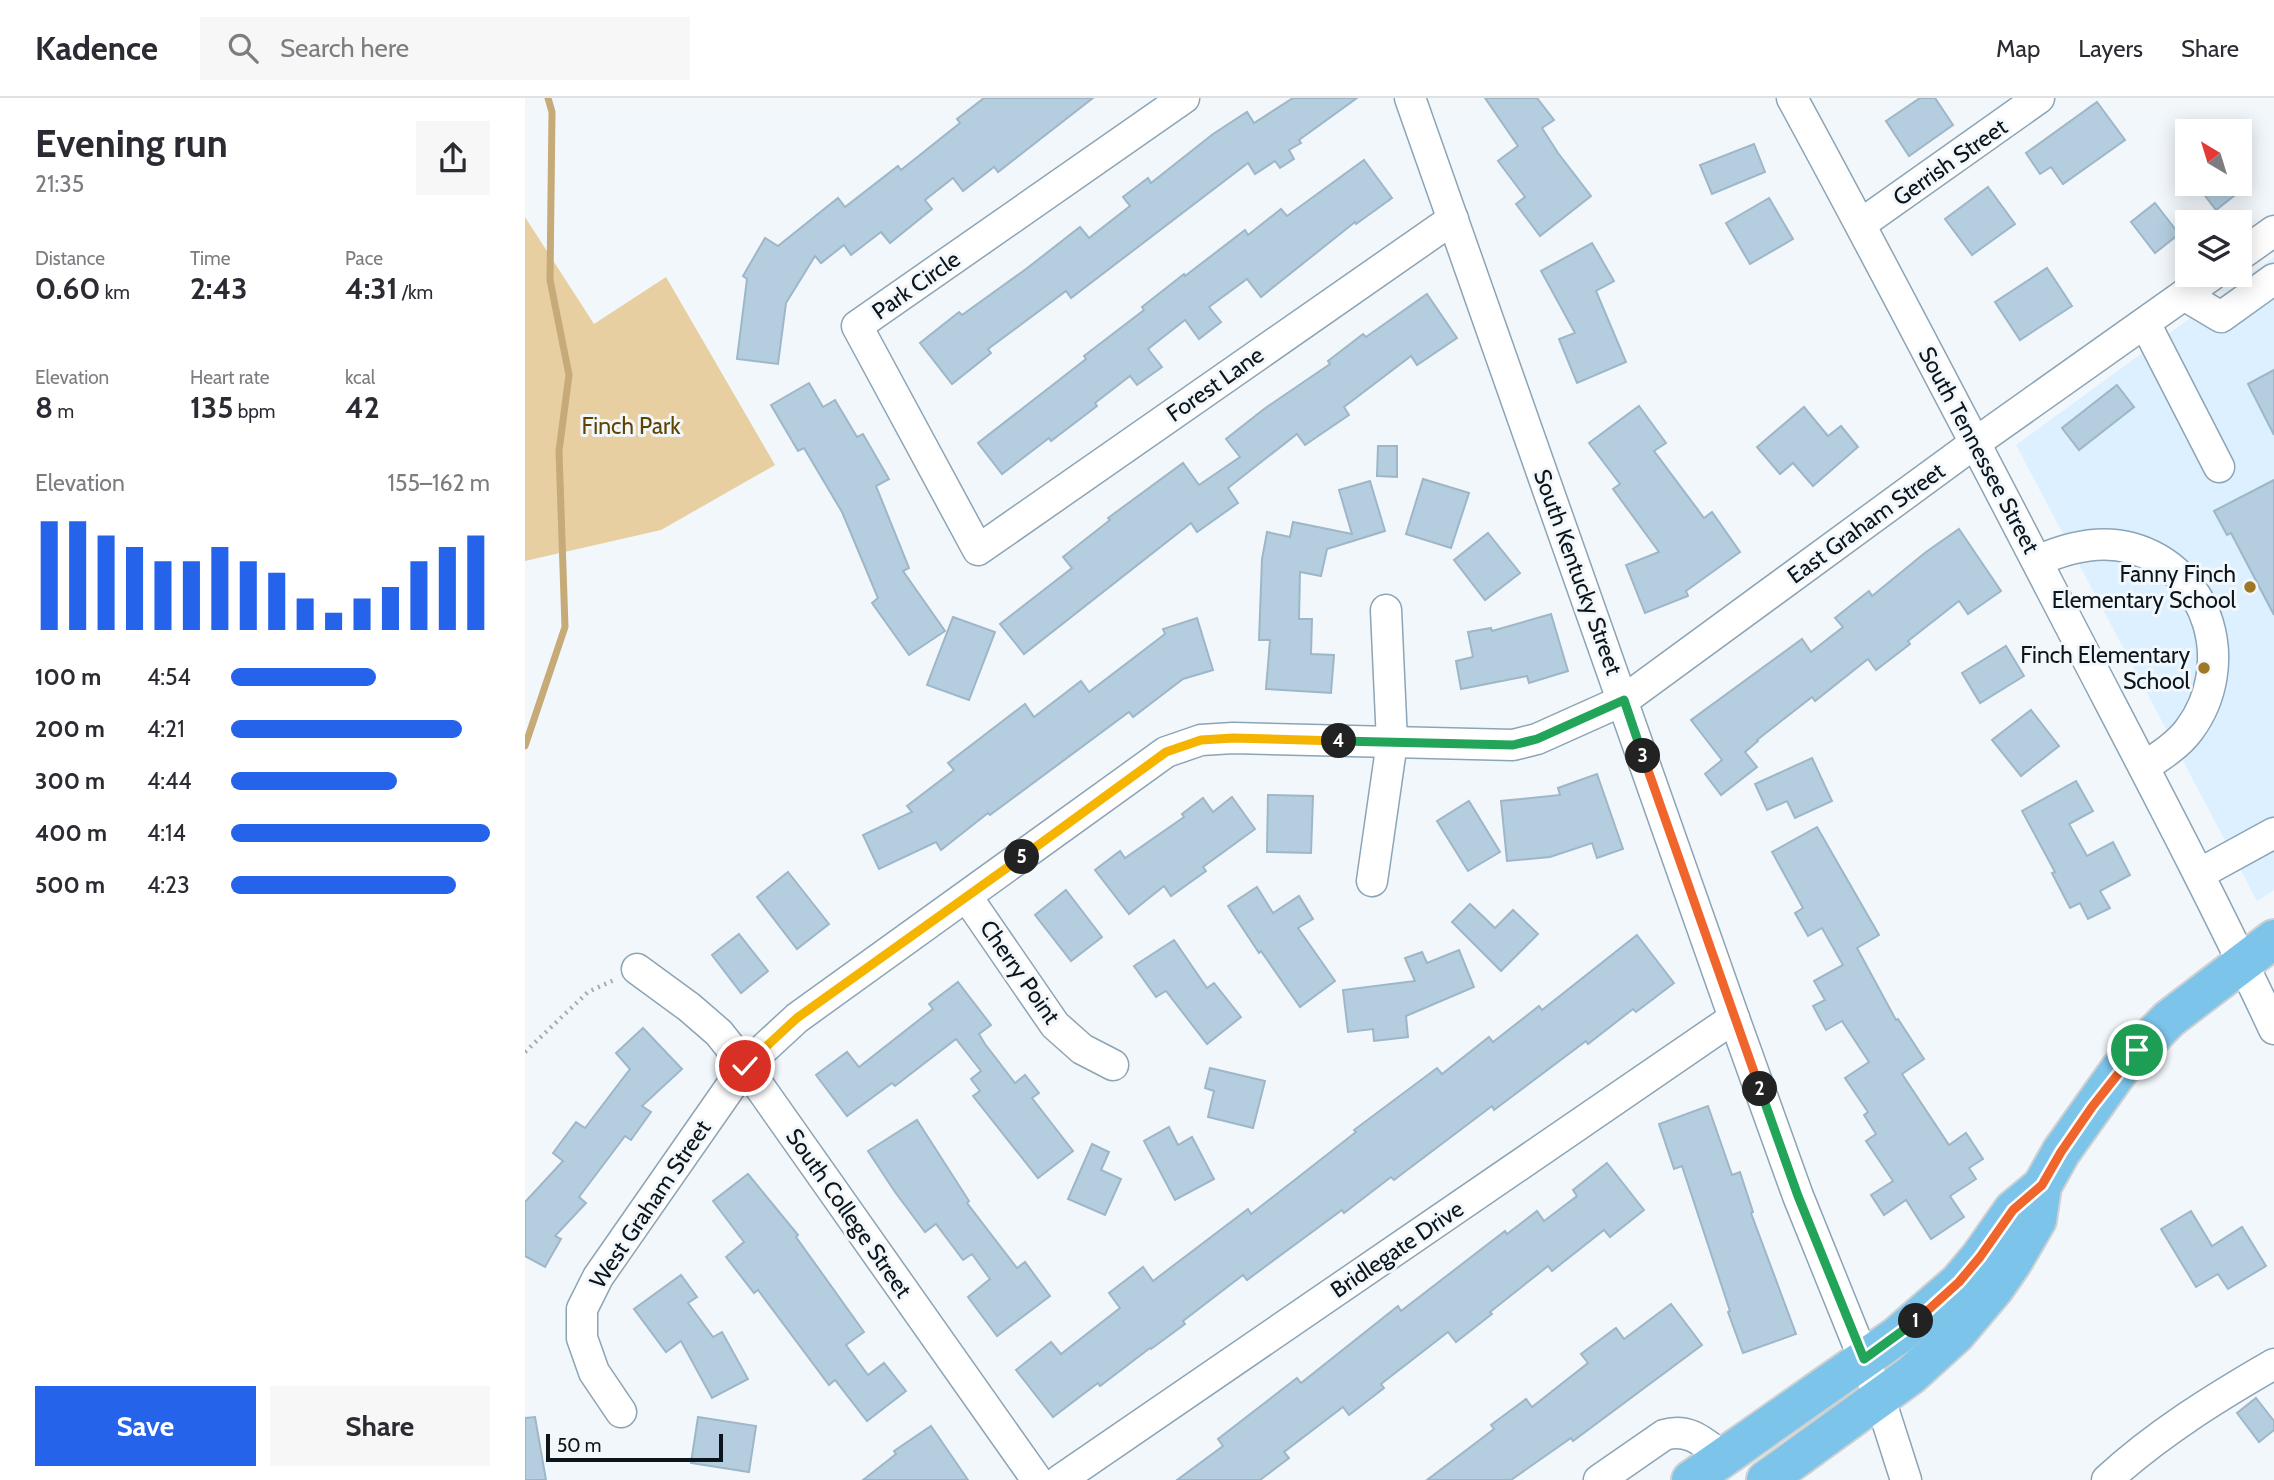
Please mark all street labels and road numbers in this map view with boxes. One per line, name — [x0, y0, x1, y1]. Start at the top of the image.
street label: Gerrish Street — [1888, 112, 2013, 212]
street label: Park Circle — [867, 244, 966, 325]
street label: Forest Lane — [1161, 340, 1269, 428]
street label: South Tennessee Street — [1913, 342, 2045, 558]
street label: East Graham Street — [1782, 456, 1950, 589]
street label: South Kentucky Street — [1528, 465, 1628, 679]
street label: Cherry Point — [974, 915, 1066, 1030]
street label: West Graham Street — [583, 1115, 717, 1293]
street label: South College Street — [780, 1123, 918, 1303]
street label: Bridlegate Drive — [1325, 1194, 1469, 1304]

